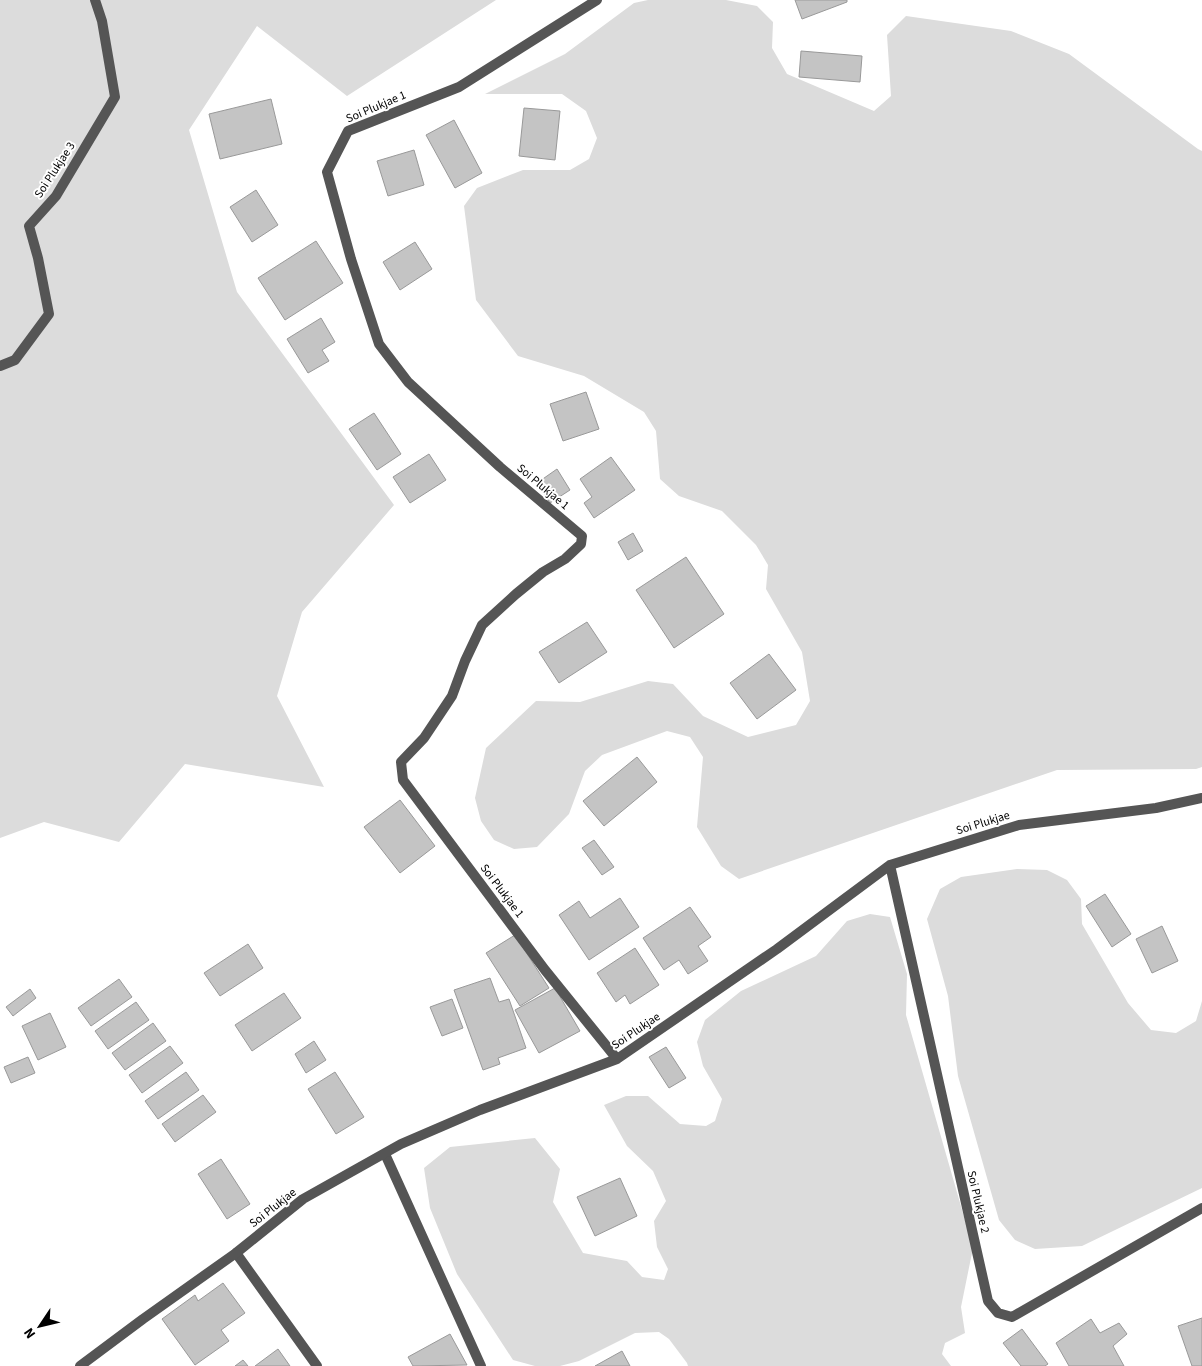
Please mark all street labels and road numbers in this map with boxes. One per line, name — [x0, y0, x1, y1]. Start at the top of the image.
street label: Soi Plukjae 1 — [343, 87, 409, 127]
street label: Soi Plukjae 3 — [30, 139, 80, 201]
street label: Soi Plukjae 1 — [513, 460, 573, 514]
street label: Soi Plukjae — [954, 807, 1012, 839]
street label: Soi Plukjae 1 — [476, 860, 528, 922]
street label: Soi Plukjae — [608, 1008, 664, 1054]
street label: Soi Plukjae 2 — [963, 1169, 993, 1235]
street label: Soi Plukjae — [246, 1184, 300, 1232]

